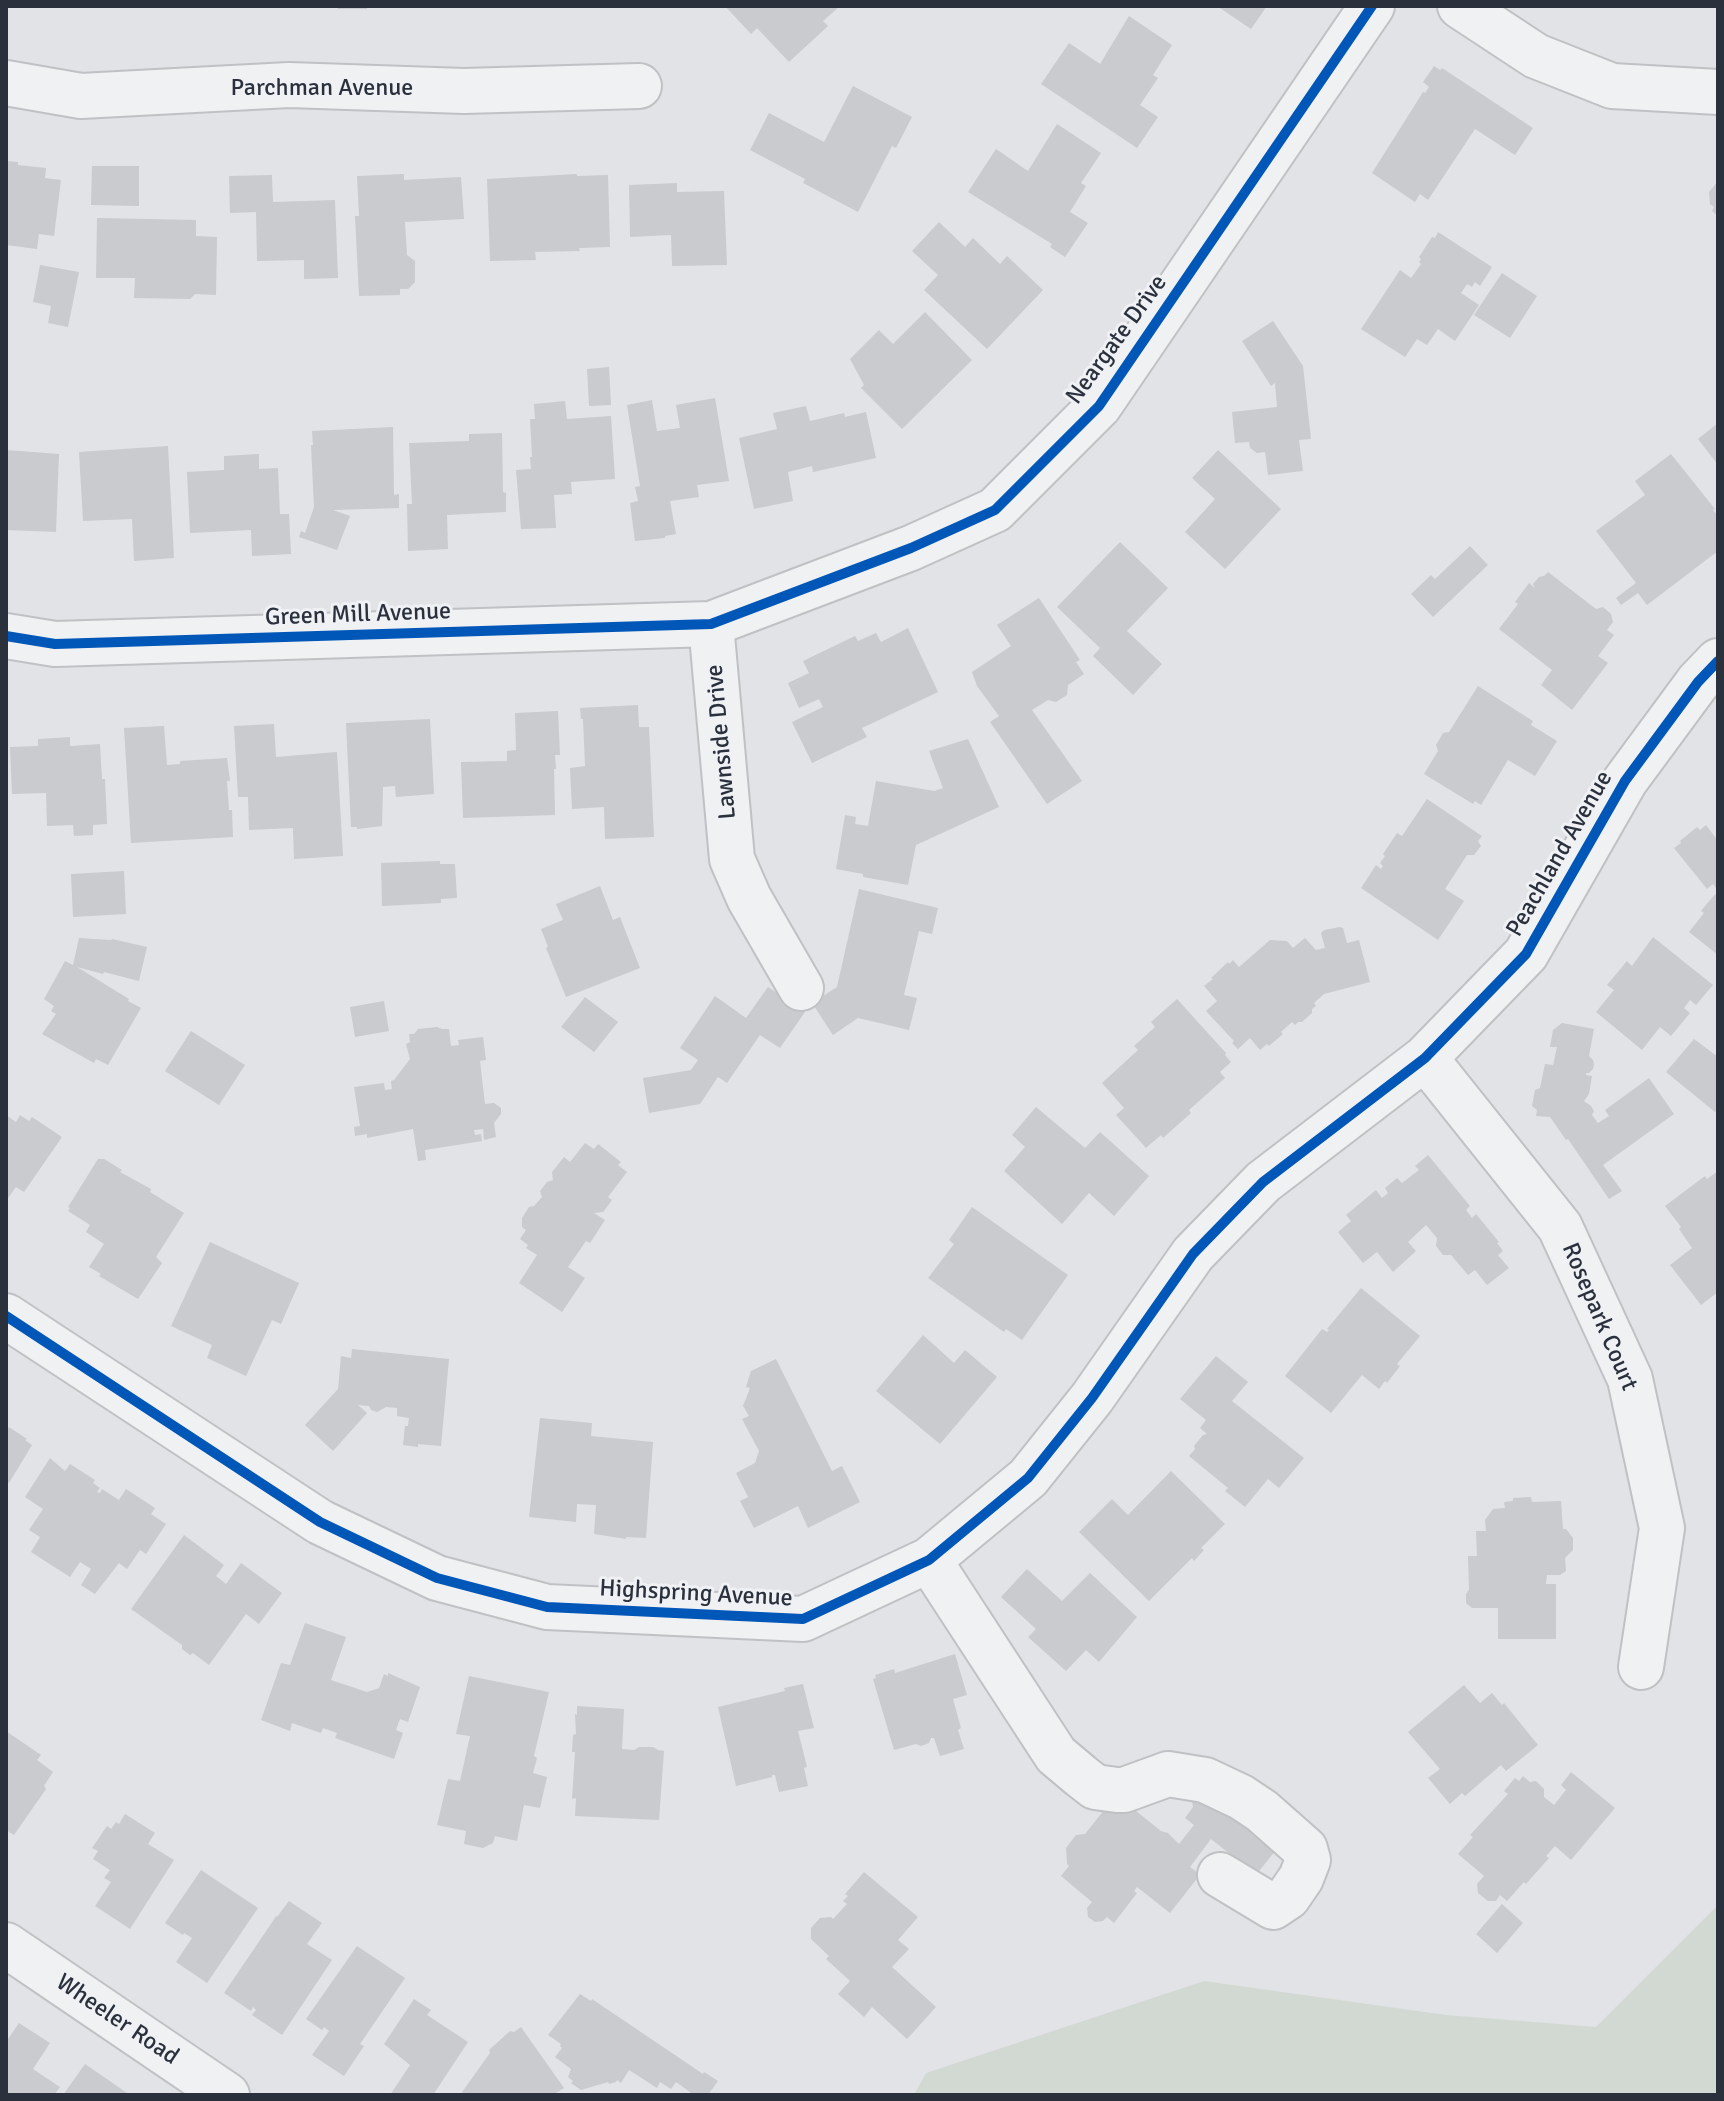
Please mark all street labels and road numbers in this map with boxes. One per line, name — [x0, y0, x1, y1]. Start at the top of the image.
street label: Parchman Avenue — [231, 75, 413, 103]
street label: Neargate Drive — [1060, 270, 1174, 410]
street label: Green Mill Avenue — [264, 597, 452, 633]
street label: Lawnside Drive — [701, 663, 743, 821]
street label: Peachland Avenue — [1501, 766, 1619, 942]
street label: Rosepark Court — [1555, 1239, 1643, 1395]
street label: Highspring Avenue — [599, 1575, 793, 1613]
street label: Wheeler Road — [50, 1968, 184, 2072]

